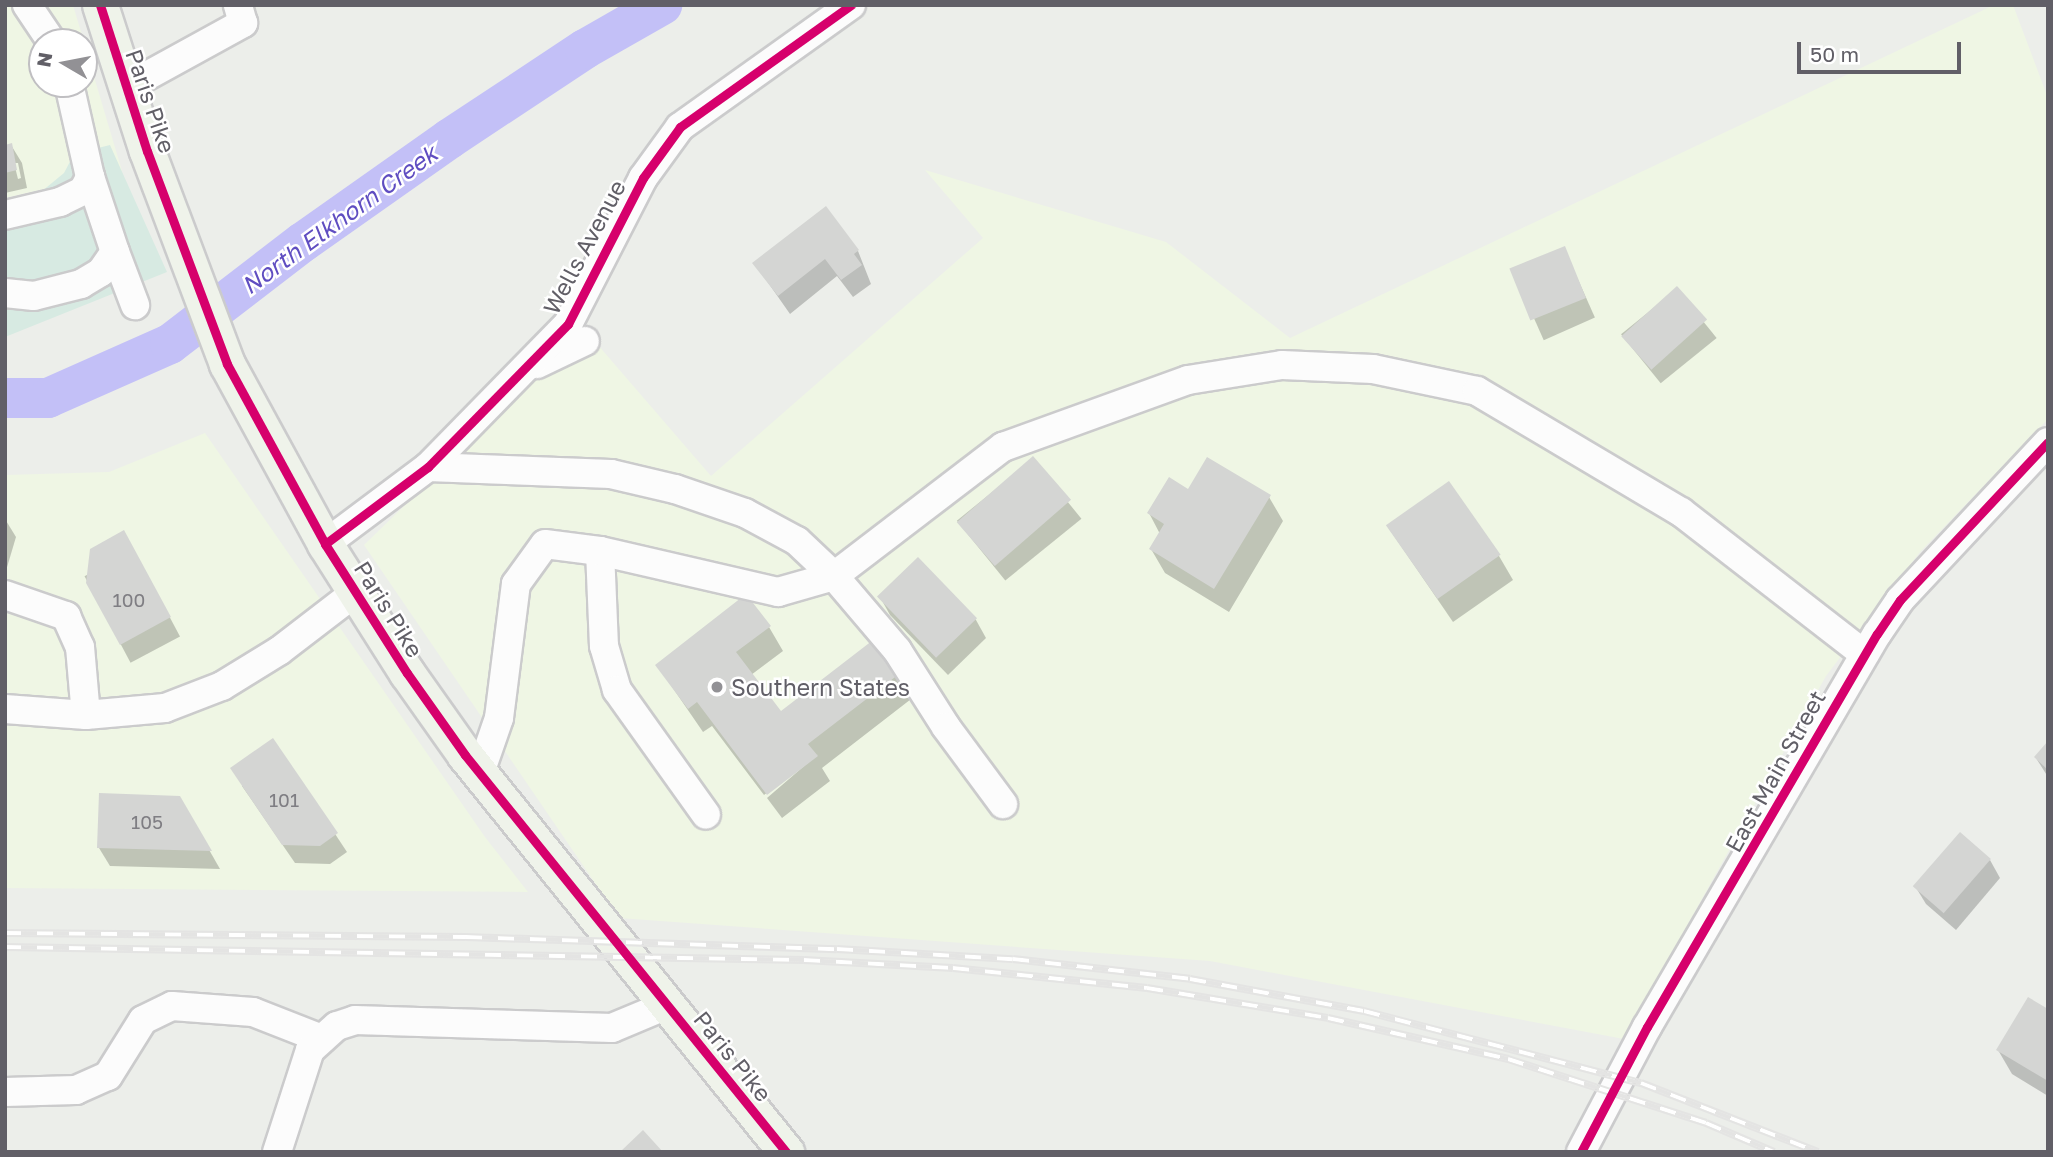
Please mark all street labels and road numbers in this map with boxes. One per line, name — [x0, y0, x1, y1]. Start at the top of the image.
street label: Paris Pike — [120, 45, 182, 157]
street label: Wells Avenue — [537, 175, 631, 319]
street label: Paris Pike — [349, 556, 429, 662]
street label: East Main Street — [1719, 685, 1831, 857]
street label: Paris Pike — [688, 1005, 778, 1107]

